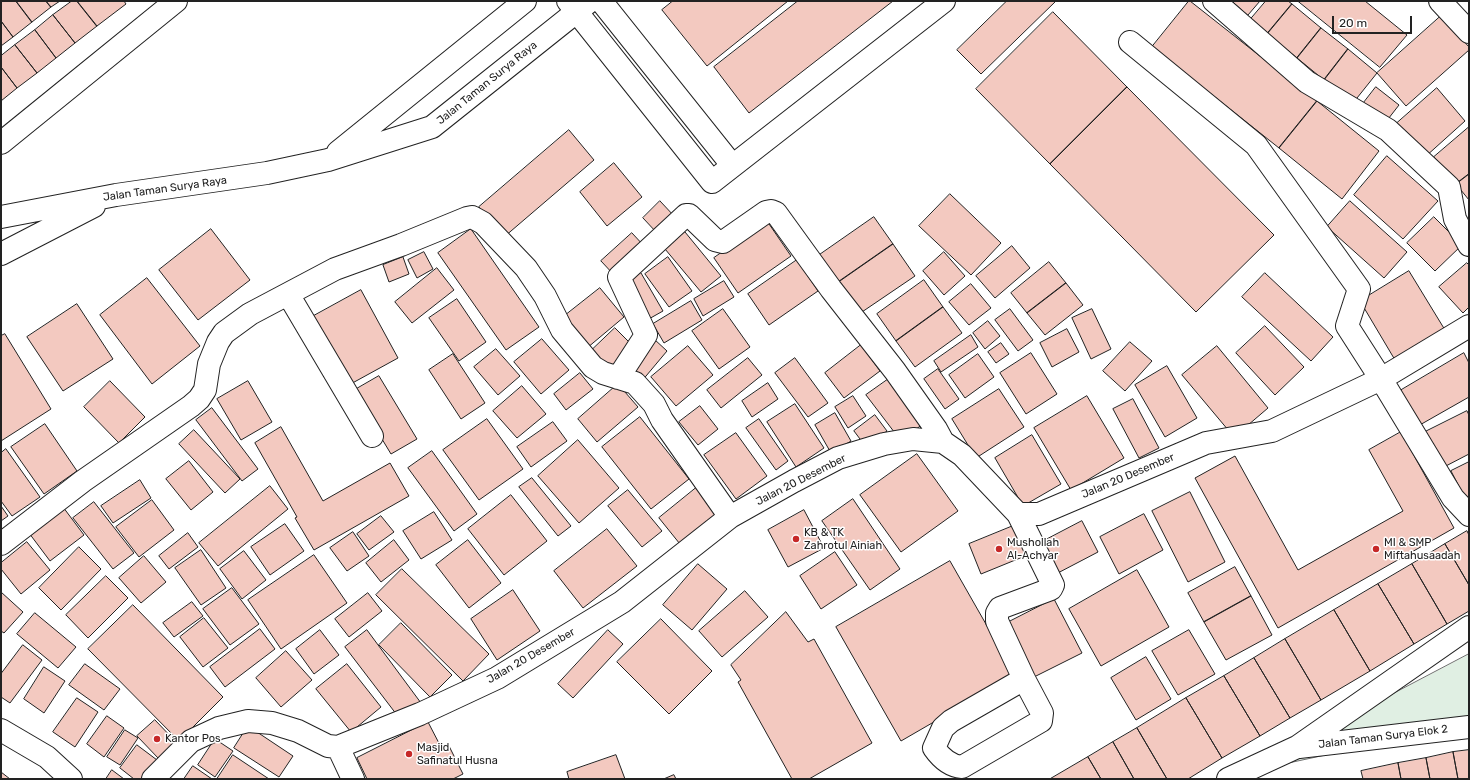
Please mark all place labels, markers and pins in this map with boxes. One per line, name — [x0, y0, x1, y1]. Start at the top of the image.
place label: KB & TK Zahrotul Ainiah — [804, 526, 882, 552]
marker: KB & TK Zahrotul Ainiah — [791, 534, 801, 544]
place label: Mushollah Al-Achyar — [1007, 536, 1059, 562]
place label: MI & SMP Miftahusaadah — [1384, 536, 1460, 562]
marker: Mushollah Al-Achyar — [994, 544, 1004, 554]
marker: MI & SMP Miftahusaadah — [1371, 544, 1381, 554]
place label: Kantor Pos — [165, 732, 221, 746]
marker: Kantor Pos — [152, 734, 162, 744]
place label: Masjid Safinatul Husna — [417, 741, 498, 767]
marker: Masjid Safinatul Husna — [404, 749, 414, 759]

